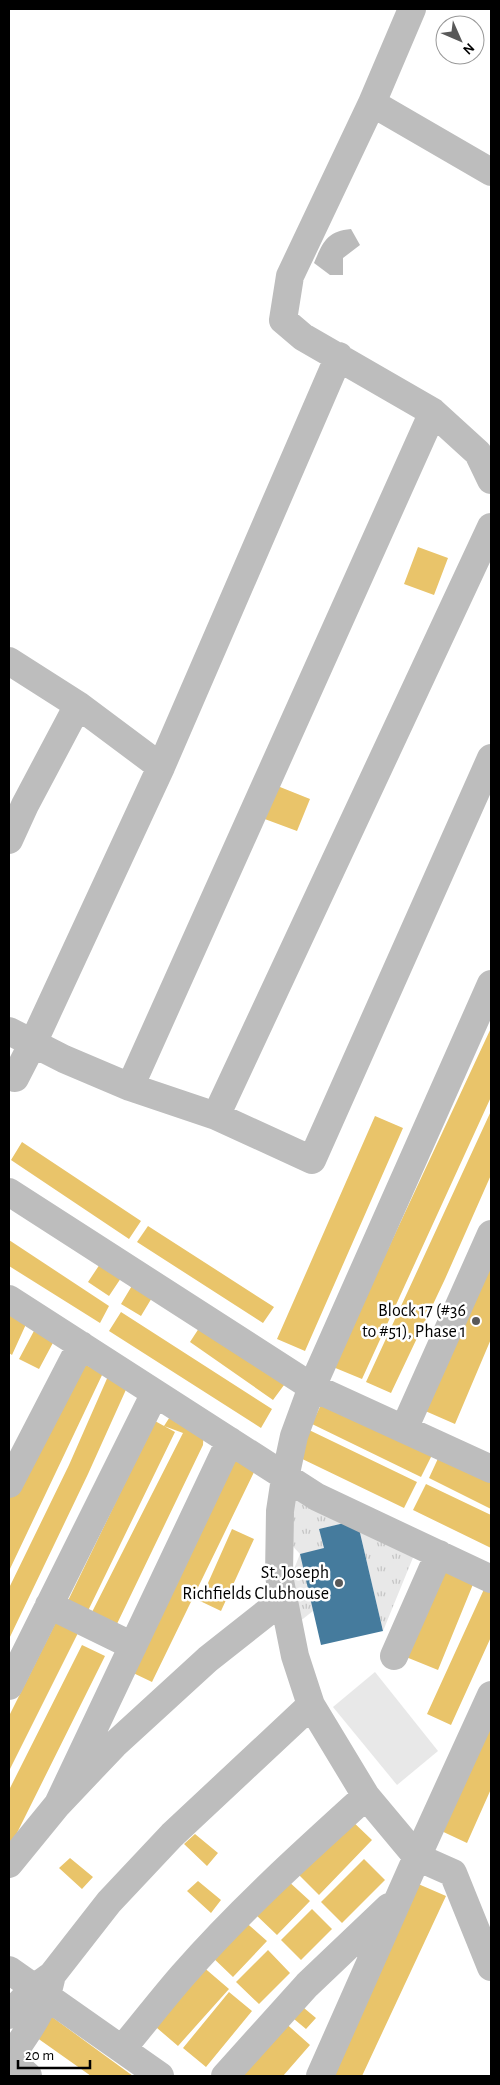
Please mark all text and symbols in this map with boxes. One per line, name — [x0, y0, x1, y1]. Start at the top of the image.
north arrow — [435, 15, 485, 65]
text: N — [460, 40, 477, 57]
place label: Block 17 (#36 to #51), Phase 1 — [362, 1302, 466, 1341]
marker: Block 17 (#36 to #51), Phase 1 — [470, 1315, 482, 1327]
place label: St. Joseph Richfields Clubhouse — [182, 1564, 329, 1603]
marker: St. Joseph Richfields Clubhouse — [333, 1577, 345, 1589]
scale bar — [18, 2038, 90, 2070]
text: 20 m — [25, 2048, 54, 2063]

